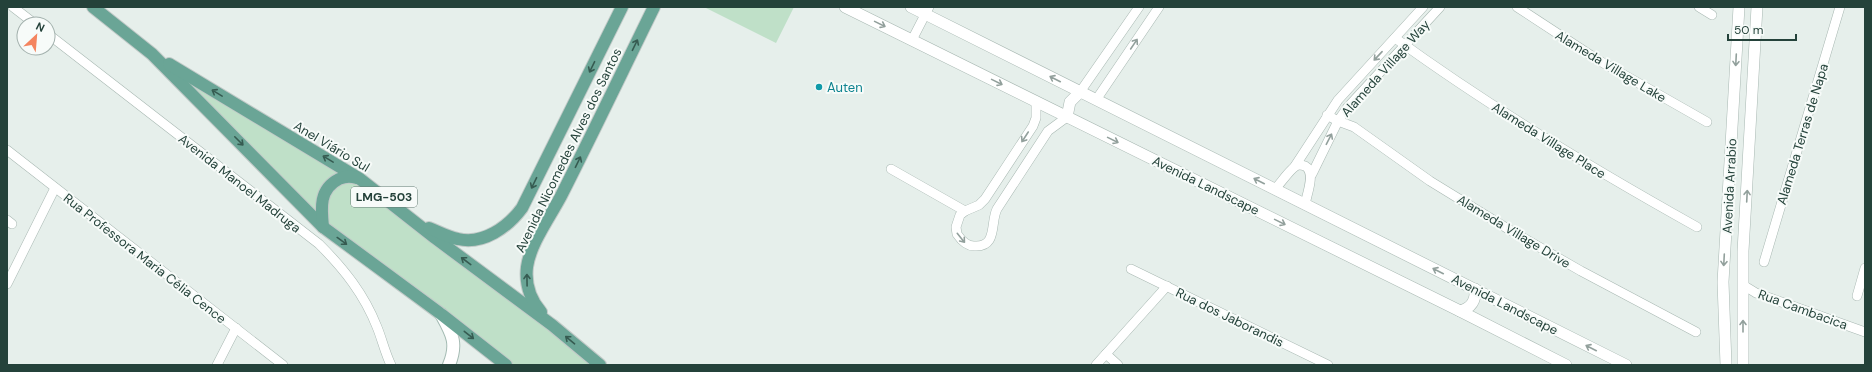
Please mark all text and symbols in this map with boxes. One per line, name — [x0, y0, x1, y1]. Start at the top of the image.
north arrow — [16, 16, 56, 56]
street label: Alameda Village Way — [1337, 16, 1433, 120]
scale bar — [1728, 16, 1796, 42]
text: N — [34, 19, 47, 35]
one-way arrow — [874, 21, 886, 28]
text: 50 m — [1734, 22, 1763, 38]
street label: Alameda Village Lake — [1552, 27, 1669, 106]
one-way arrow — [1130, 38, 1138, 50]
one-way arrow — [632, 40, 639, 52]
street label: Avenida Nicomedes Alves dos Santos — [511, 45, 625, 255]
one-way arrow — [1374, 51, 1383, 61]
one-way arrow — [1733, 53, 1740, 66]
one-way arrow — [588, 61, 595, 73]
street label: Alameda Terras de Napa — [1773, 62, 1832, 207]
one-way arrow — [1049, 75, 1061, 82]
place label: Auten — [827, 79, 863, 96]
one-way arrow — [991, 79, 1003, 86]
marker: Auten — [814, 82, 824, 92]
one-way arrow — [211, 88, 223, 96]
street label: Alameda Village Place — [1489, 98, 1609, 182]
street label: Anel Viário Sul — [291, 117, 373, 176]
street label: Avenida Manoel Madruga — [175, 130, 304, 237]
one-way arrow — [1021, 131, 1029, 142]
one-way arrow — [1326, 133, 1333, 145]
one-way arrow — [234, 136, 244, 146]
one-way arrow — [1107, 137, 1119, 144]
street label: Avenida Arrabio — [1719, 138, 1741, 234]
street label: Avenida Landscape — [1149, 152, 1262, 219]
one-way arrow — [322, 155, 334, 163]
one-way arrow — [575, 156, 582, 168]
one-way arrow — [530, 177, 537, 189]
one-way arrow — [1253, 177, 1265, 184]
road number: LMG-503 — [351, 187, 417, 207]
street label: Rua Professora Maria Célia Cence — [60, 190, 229, 327]
one-way arrow — [1743, 190, 1750, 203]
street label: Alameda Village Drive — [1454, 191, 1574, 272]
one-way arrow — [1274, 219, 1286, 226]
one-way arrow — [957, 233, 965, 244]
one-way arrow — [336, 237, 347, 245]
one-way arrow — [1721, 253, 1728, 266]
one-way arrow — [461, 257, 472, 265]
one-way arrow — [1432, 266, 1444, 274]
street label: Avenida Landscape — [1449, 270, 1561, 339]
one-way arrow — [523, 274, 531, 287]
street label: Rua dos Jaborandis — [1173, 284, 1287, 351]
street label: Rua Cambacica — [1756, 285, 1850, 334]
one-way arrow — [1739, 320, 1747, 333]
one-way arrow — [463, 331, 474, 340]
one-way arrow — [564, 336, 575, 344]
one-way arrow — [1586, 343, 1598, 351]

